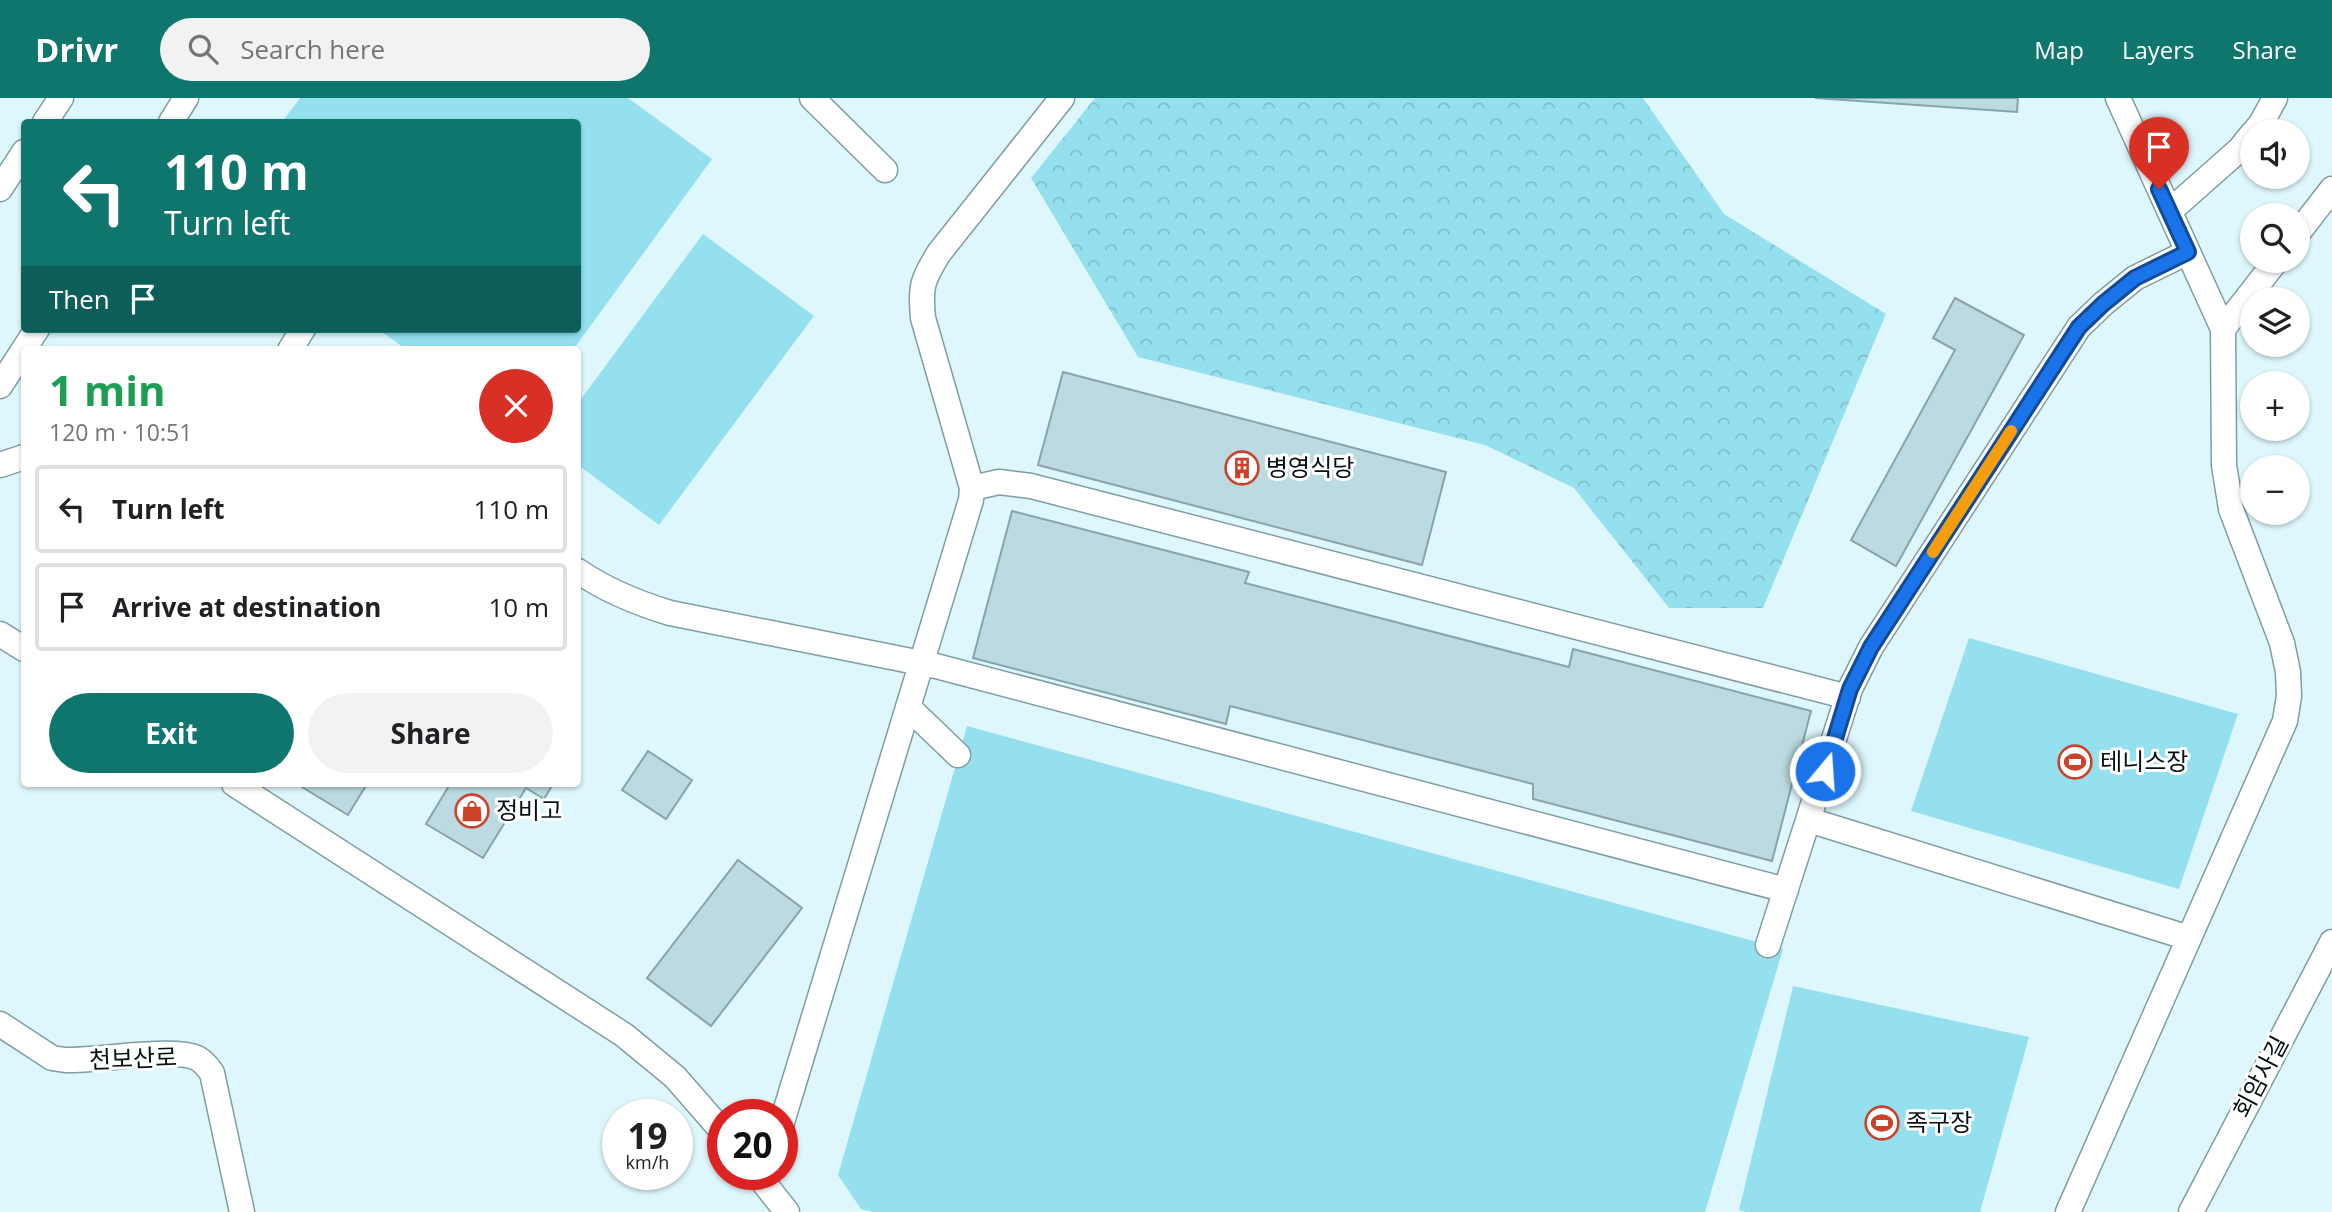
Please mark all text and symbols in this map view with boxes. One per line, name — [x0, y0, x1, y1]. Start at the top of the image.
search box — [160, 18, 650, 81]
text: Drivr — [35, 27, 118, 72]
icon: search — [184, 30, 222, 68]
text: Search here — [240, 31, 385, 67]
text: Map — [2034, 33, 2084, 66]
text: Layers — [2122, 33, 2195, 66]
text: Share — [2233, 33, 2297, 66]
pin — [2129, 117, 2189, 189]
map controls — [2240, 119, 2310, 525]
button: sound — [2240, 119, 2310, 189]
icon: arrive — [2140, 128, 2178, 166]
text: 110 m — [164, 138, 309, 204]
icon: left — [49, 147, 140, 238]
text: Turn left — [164, 201, 290, 244]
button: search — [2240, 203, 2310, 273]
icon: arrive — [124, 280, 162, 318]
text: Then — [49, 281, 110, 317]
button: layers — [2240, 287, 2310, 357]
text: 1 min — [49, 361, 166, 418]
button: close — [479, 369, 553, 443]
button: + — [2240, 371, 2310, 441]
text: 120 m · 10:51 — [49, 416, 192, 448]
building icon: 병영식당 — [1223, 449, 1261, 487]
place label: 병영식당 — [1266, 450, 1354, 483]
button: − — [2240, 455, 2310, 525]
icon: left — [53, 490, 91, 528]
text: Turn left — [112, 491, 224, 527]
text: 110 m — [474, 491, 549, 527]
icon: arrive — [53, 588, 91, 626]
text: Arrive at destination — [112, 589, 381, 625]
text: 10 m — [488, 589, 549, 625]
button: Exit — [49, 693, 294, 773]
button: Share — [308, 693, 553, 773]
position arrow — [1788, 734, 1862, 808]
sports icon: 테니스장 — [2056, 743, 2094, 781]
place label: 테니스장 — [2100, 744, 2188, 777]
shop icon: 정비고 — [453, 792, 491, 830]
place label: 정비고 — [496, 793, 562, 826]
street label: 회암사길 — [2224, 1030, 2295, 1123]
street label: 천보산로 — [88, 1039, 178, 1076]
speed limit sign: 20 — [707, 1099, 798, 1190]
sports icon: 족구장 — [1863, 1104, 1901, 1142]
place label: 족구장 — [1906, 1105, 1972, 1138]
text: 19 — [627, 1112, 668, 1159]
text: km/h — [626, 1150, 669, 1174]

